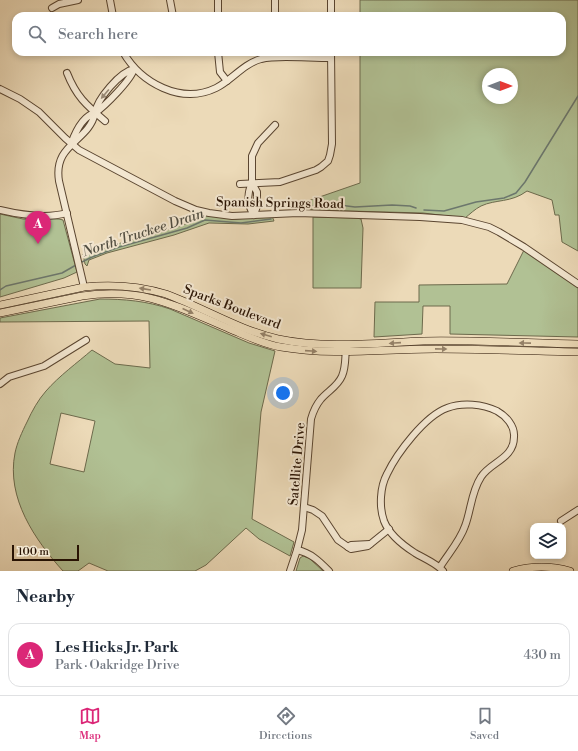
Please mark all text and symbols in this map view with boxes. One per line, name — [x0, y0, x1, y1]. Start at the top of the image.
search box — [12, 12, 566, 56]
icon: search — [26, 23, 48, 45]
text: Search here — [58, 25, 138, 44]
north arrow — [482, 68, 518, 104]
one-way arrow — [101, 88, 110, 99]
street label: Spanish Springs Road — [216, 194, 345, 212]
water label: North Truckee Drain — [79, 205, 206, 261]
pin: A — [25, 211, 51, 244]
street label: Sparks Boulevard — [181, 281, 283, 333]
one-way arrow — [139, 286, 151, 292]
one-way arrow — [183, 308, 194, 314]
one-way arrow — [260, 332, 272, 338]
one-way arrow — [389, 339, 401, 346]
one-way arrow — [518, 340, 531, 346]
one-way arrow — [435, 346, 448, 352]
one-way arrow — [305, 347, 317, 354]
your location — [273, 383, 293, 403]
street label: Satellite Drive — [285, 421, 309, 506]
map controls — [530, 523, 566, 559]
button: layers — [530, 523, 566, 559]
scale bar — [12, 543, 79, 562]
text: 100 m — [18, 545, 49, 559]
text: Nearby — [16, 586, 75, 608]
text: Les Hicks Jr. Park — [55, 638, 179, 657]
text: A — [25, 647, 35, 663]
text: 430 m — [523, 647, 561, 663]
text: Park · Oakridge Drive — [55, 657, 180, 673]
tab: Map — [79, 705, 101, 743]
tab: Directions — [259, 705, 312, 743]
tab: Saved — [470, 705, 499, 743]

